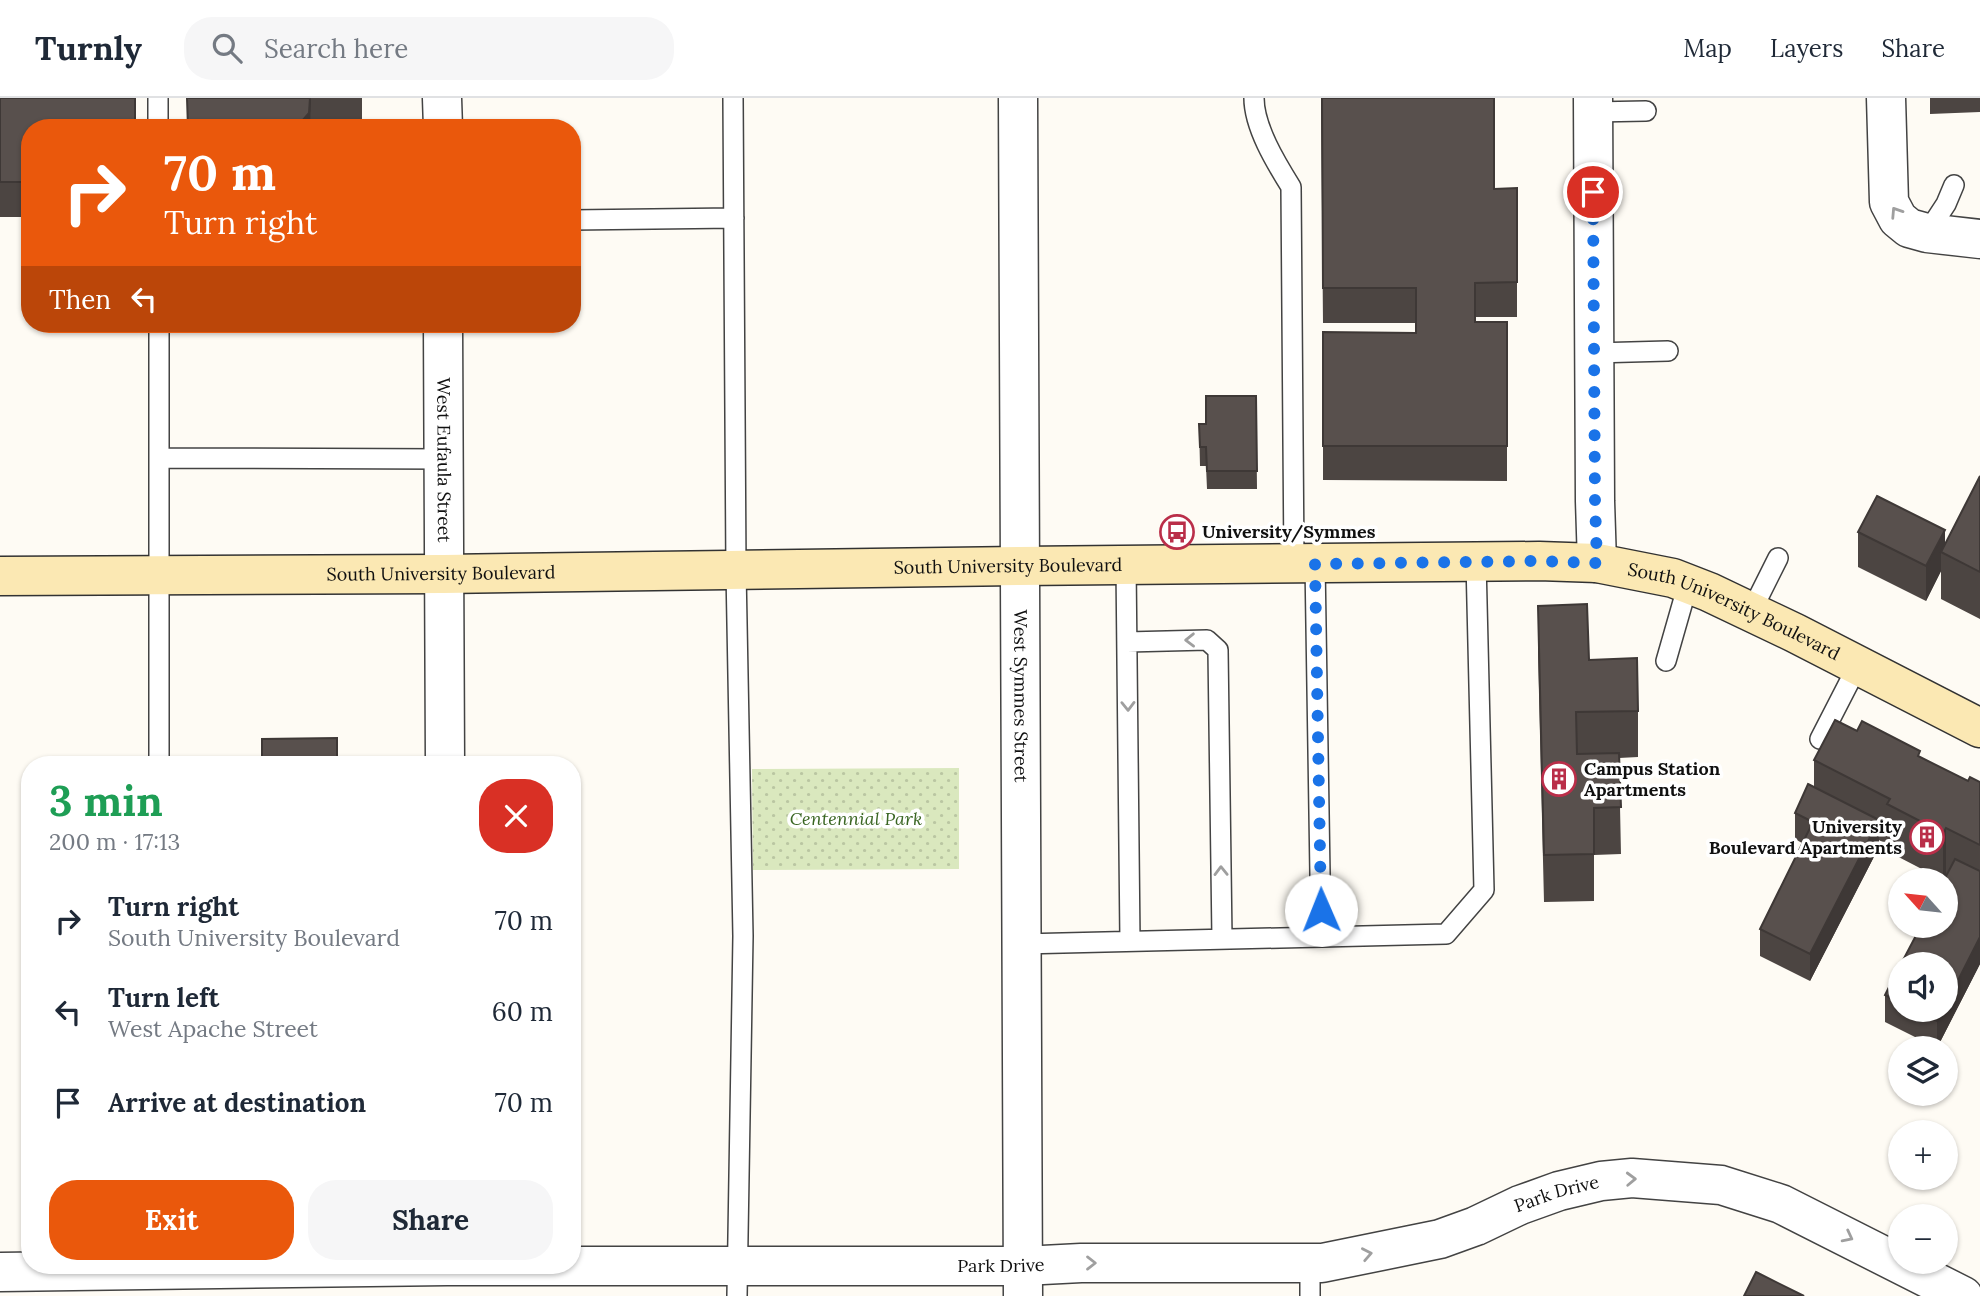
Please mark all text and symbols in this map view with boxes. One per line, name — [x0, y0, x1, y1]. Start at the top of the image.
search box — [184, 17, 674, 80]
text: Turnly — [35, 27, 142, 69]
icon: search — [208, 29, 246, 67]
text: Search here — [264, 32, 408, 65]
text: Map — [1683, 33, 1732, 64]
text: Layers — [1770, 33, 1843, 64]
text: Share — [1881, 33, 1945, 64]
text: 70 m — [164, 141, 276, 203]
icon: right — [49, 147, 140, 238]
pin — [1563, 162, 1623, 222]
icon: arrive — [1574, 173, 1612, 211]
text: Turn right — [164, 202, 317, 243]
one-way arrow — [1891, 207, 1904, 220]
icon: left — [125, 280, 163, 318]
text: Then — [49, 283, 111, 316]
street label: West Eufaula Street — [432, 378, 456, 543]
bus stop icon: University/Symmes — [1158, 513, 1196, 551]
place label: University/Symmes — [1202, 520, 1376, 543]
street label: South University Boulevard — [893, 553, 1123, 579]
street label: South University Boulevard — [1626, 557, 1844, 665]
street label: South University Boulevard — [327, 560, 556, 586]
street label: West Symmes Street — [1009, 610, 1033, 782]
one-way arrow — [1185, 633, 1196, 648]
one-way arrow — [1120, 702, 1136, 712]
place label: Campus Station Apartments — [1584, 757, 1721, 801]
building icon: Campus Station Apartments — [1540, 760, 1578, 798]
text: 3 min — [49, 774, 163, 828]
button: close — [479, 779, 553, 853]
park label: Centennial Park — [790, 807, 922, 830]
place label: University Boulevard Apartments — [1709, 815, 1902, 859]
building icon: University Boulevard Apartments — [1908, 818, 1946, 856]
text: 200 m · 17:13 — [49, 827, 180, 856]
one-way arrow — [1213, 865, 1229, 876]
north arrow — [1888, 868, 1958, 938]
map controls — [1888, 868, 1958, 1274]
position arrow — [1284, 873, 1358, 947]
text: Turn right — [108, 890, 239, 923]
icon: right — [49, 902, 87, 940]
text: 70 m — [495, 904, 553, 937]
text: South University Boulevard — [108, 923, 400, 952]
button: sound — [1888, 952, 1958, 1022]
text: Turn left — [108, 981, 219, 1014]
icon: left — [49, 993, 87, 1031]
text: 60 m — [492, 995, 553, 1028]
text: West Apache Street — [108, 1014, 318, 1043]
button: layers — [1888, 1036, 1958, 1106]
icon: arrive — [49, 1084, 87, 1122]
text: Arrive at destination — [108, 1086, 366, 1119]
text: 70 m — [495, 1086, 553, 1119]
button: + — [1888, 1120, 1958, 1190]
street label: Park Drive — [1511, 1170, 1601, 1217]
one-way arrow — [1626, 1172, 1637, 1187]
button: Exit — [49, 1180, 294, 1260]
button: Share — [308, 1180, 553, 1260]
button: − — [1888, 1204, 1958, 1274]
one-way arrow — [1841, 1229, 1853, 1243]
one-way arrow — [1361, 1248, 1373, 1263]
street label: Park Drive — [957, 1253, 1045, 1277]
one-way arrow — [1087, 1255, 1097, 1271]

